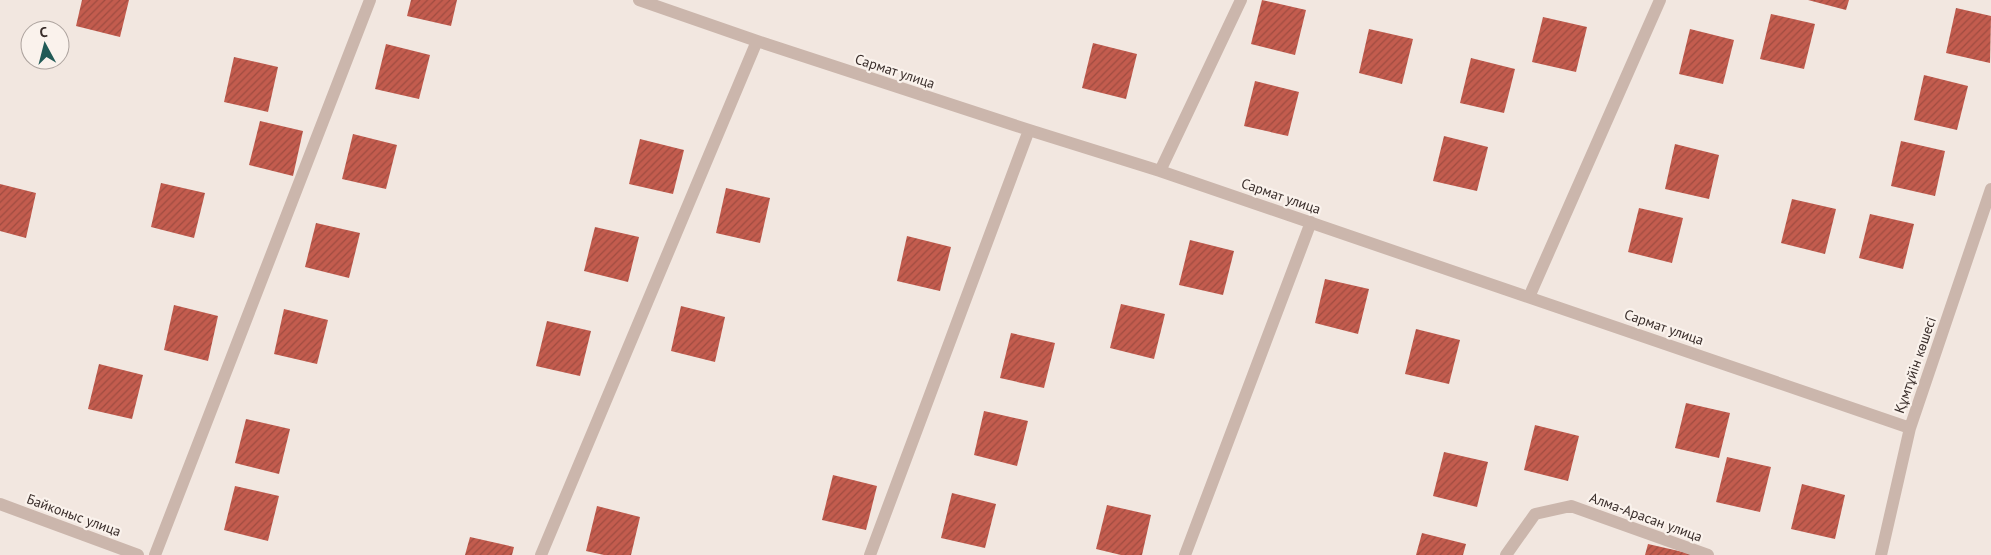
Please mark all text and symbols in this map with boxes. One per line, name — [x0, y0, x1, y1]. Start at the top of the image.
north arrow — [20, 20, 70, 70]
text: С — [38, 23, 49, 42]
street label: Сармат улица — [853, 50, 937, 92]
street label: Сармат улица — [1239, 174, 1323, 218]
street label: Сармат улица — [1622, 305, 1706, 349]
street label: Құмтұйiн көшесі — [1890, 314, 1940, 416]
street label: Алма-Арасан улица — [1587, 488, 1705, 546]
street label: Байконыс улица — [24, 490, 124, 540]

